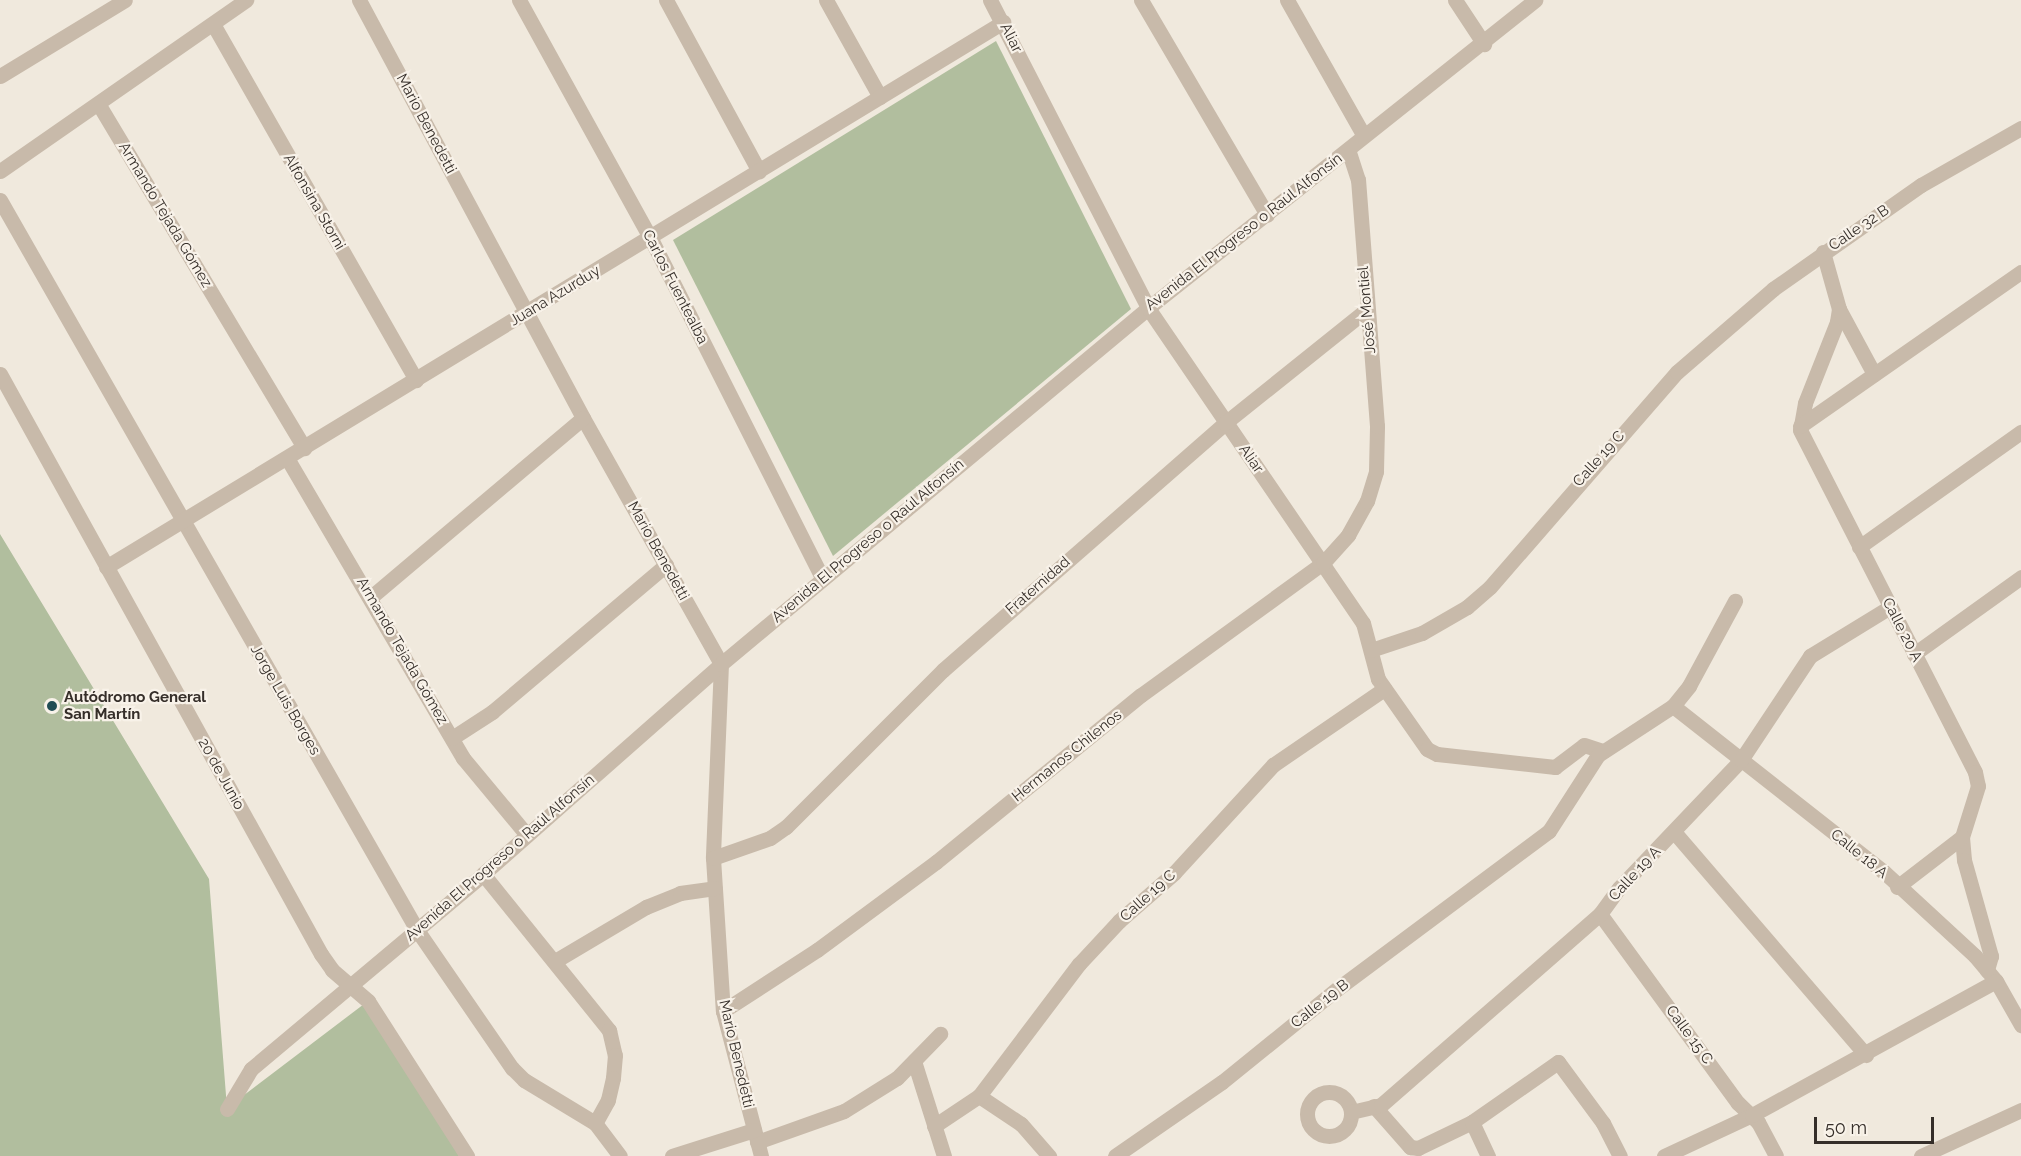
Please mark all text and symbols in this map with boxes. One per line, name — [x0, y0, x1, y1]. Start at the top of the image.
street label: Aliar — [996, 20, 1026, 56]
street label: Mario Benedetti — [392, 71, 460, 177]
street label: Armando Tejada Gómez — [114, 139, 216, 291]
street label: Avenida El Progreso o Raúl Alfonsín — [1141, 149, 1347, 315]
street label: Alfonsina Storni — [279, 151, 349, 253]
street label: Calle 32 B — [1825, 201, 1893, 255]
street label: Carlos Fuentealba — [638, 227, 712, 347]
street label: Juana Azurduy — [506, 262, 604, 330]
street label: José Montiel — [1354, 266, 1380, 354]
street label: Calle 19 C — [1569, 427, 1629, 491]
street label: Aliar — [1235, 441, 1267, 477]
street label: Avenida El Progreso o Raúl Alfonsín — [768, 455, 968, 627]
street label: Mario Benedetti — [623, 498, 693, 604]
street label: Fraternidad — [1002, 553, 1074, 619]
street label: Armando Tejada Gómez — [352, 574, 452, 728]
street label: Calle 20 A — [1878, 595, 1926, 665]
street label: Jorge Luis Borges — [246, 642, 324, 758]
place label: Autódromo General San Martín — [64, 688, 206, 723]
marker: Autódromo General San Martín — [45, 699, 59, 713]
street label: Hermanos Chilenos — [1009, 706, 1125, 806]
street label: 20 de Junio — [194, 735, 248, 813]
street label: Avenida El Progreso o Raúl Alfonsín — [401, 770, 599, 946]
street label: Calle 18 A — [1827, 825, 1891, 883]
street label: Calle 19 A — [1605, 843, 1665, 905]
street label: Calle 19 C — [1116, 866, 1180, 926]
street label: Calle 19 B — [1288, 976, 1352, 1032]
street label: Mario Benedetti — [715, 998, 757, 1110]
street label: Calle 15 C — [1662, 1002, 1716, 1068]
scale bar — [1817, 1105, 1937, 1143]
text: 50 m — [1825, 1117, 1867, 1138]

